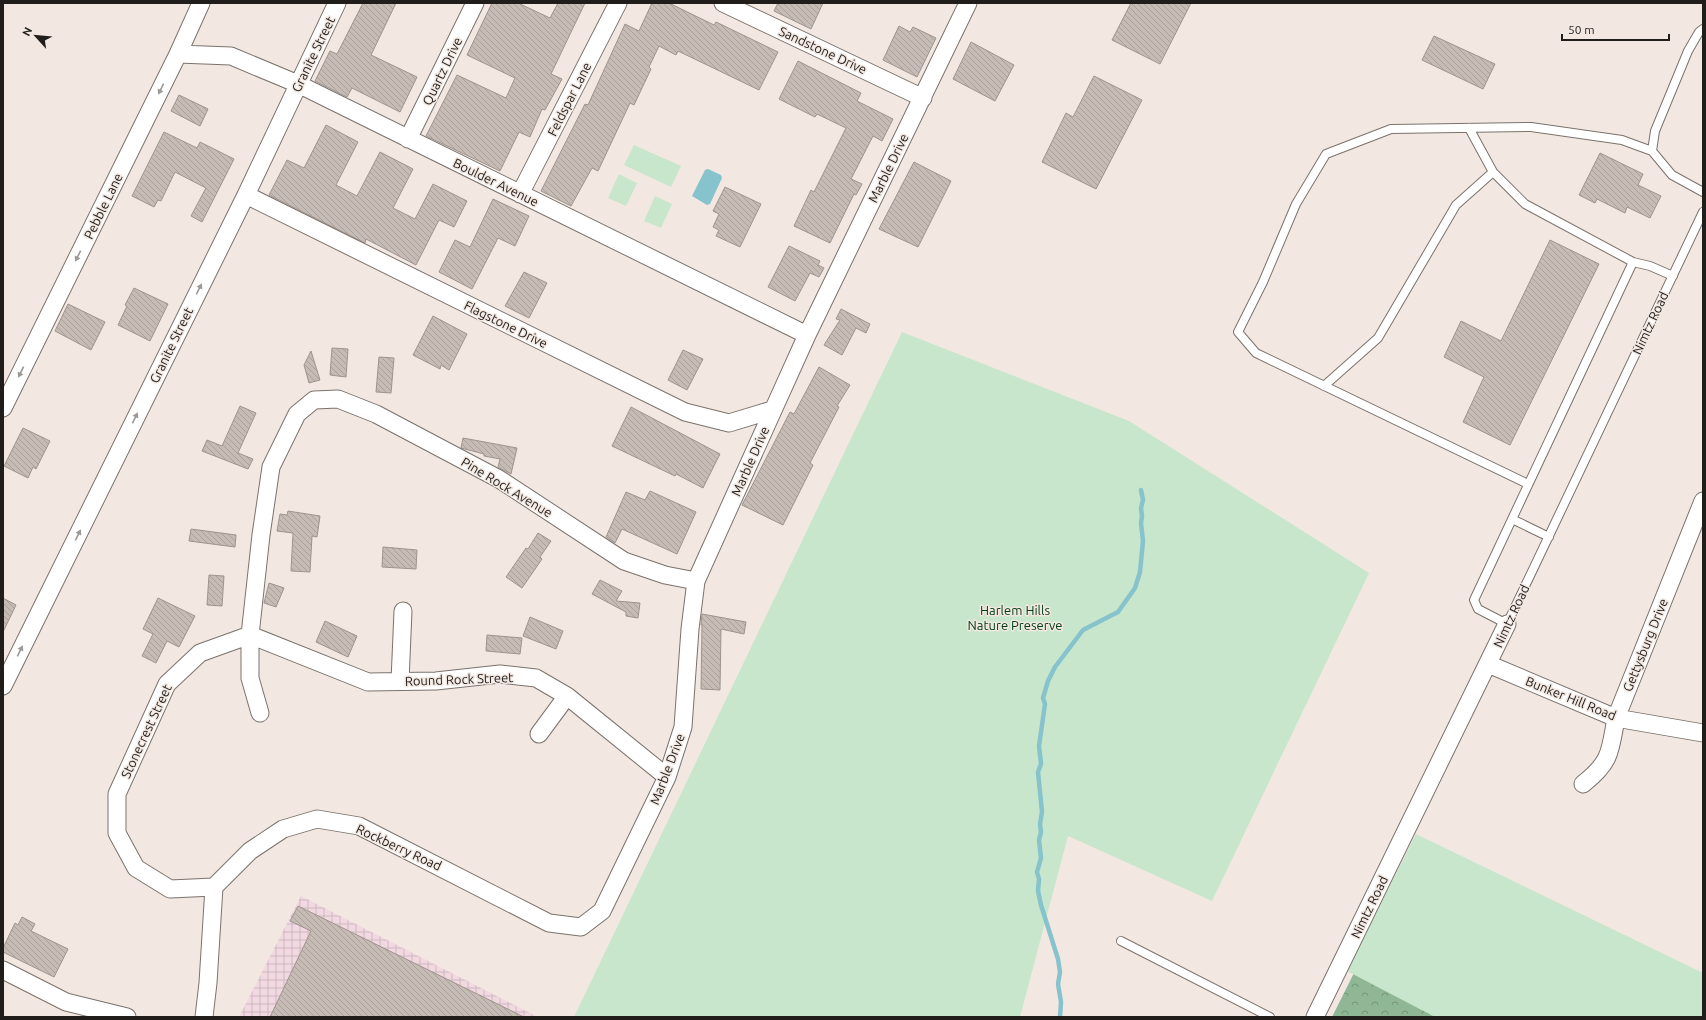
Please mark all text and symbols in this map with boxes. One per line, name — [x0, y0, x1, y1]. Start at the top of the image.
street label: Granite Street — [289, 14, 337, 94]
north arrow — [16, 16, 56, 56]
scale bar — [1562, 16, 1669, 42]
text: 50 m — [1568, 23, 1595, 36]
street label: Sandstone Drive — [777, 24, 869, 76]
text: N — [20, 25, 34, 38]
street label: Quartz Drive — [420, 35, 465, 108]
street label: Feldspar Lane — [544, 60, 594, 138]
one-way arrow — [157, 83, 164, 95]
street label: Marble Drive — [865, 131, 911, 205]
street label: Boulder Avenue — [451, 155, 541, 209]
street label: Pebble Lane — [81, 171, 125, 241]
one-way arrow — [75, 250, 81, 261]
one-way arrow — [196, 283, 202, 295]
street label: Nimtz Road — [1629, 289, 1671, 357]
street label: Flagstone Drive — [462, 298, 550, 350]
street label: Granite Street — [147, 305, 195, 385]
one-way arrow — [17, 367, 24, 378]
one-way arrow — [132, 412, 138, 424]
street label: Marble Drive — [728, 424, 772, 498]
street label: Pine Rock Avenue — [459, 454, 555, 520]
one-way arrow — [75, 529, 81, 540]
street label: Nimtz Road — [1490, 582, 1532, 650]
street label: Gettysburg Drive — [1620, 596, 1670, 694]
park label: Harlem Hills Nature Preserve — [968, 603, 1062, 632]
one-way arrow — [17, 646, 23, 657]
street label: Round Rock Street — [404, 670, 514, 688]
street label: Bunker Hill Road — [1524, 673, 1618, 723]
street label: Stonecrest Street — [118, 682, 174, 780]
street label: Marble Drive — [647, 732, 687, 806]
street label: Rockberry Road — [354, 821, 444, 873]
street label: Nimtz Road — [1348, 874, 1390, 940]

